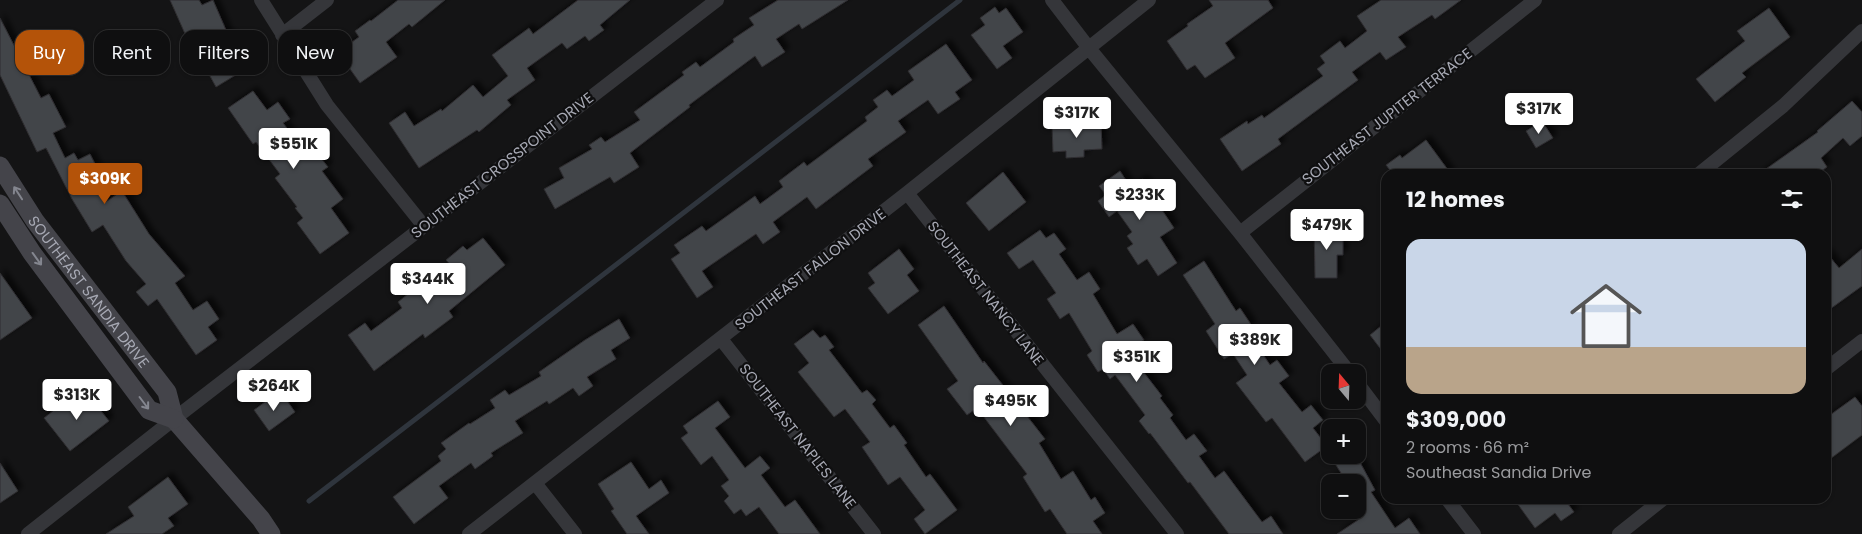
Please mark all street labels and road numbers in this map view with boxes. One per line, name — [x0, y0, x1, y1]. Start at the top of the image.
street label: SOUTHEAST JUPITER TERRACE — [1297, 43, 1477, 189]
street label: SOUTHEAST CROSSPOINT DRIVE — [406, 87, 598, 243]
street label: SOUTHEAST FALLON DRIVE — [730, 203, 890, 335]
street label: SOUTHEAST SANDIA DRIVE — [24, 211, 155, 372]
street label: SOUTHEAST NANCY LANE — [923, 216, 1049, 370]
street label: SOUTHEAST NAPLES LANE — [735, 359, 861, 513]

